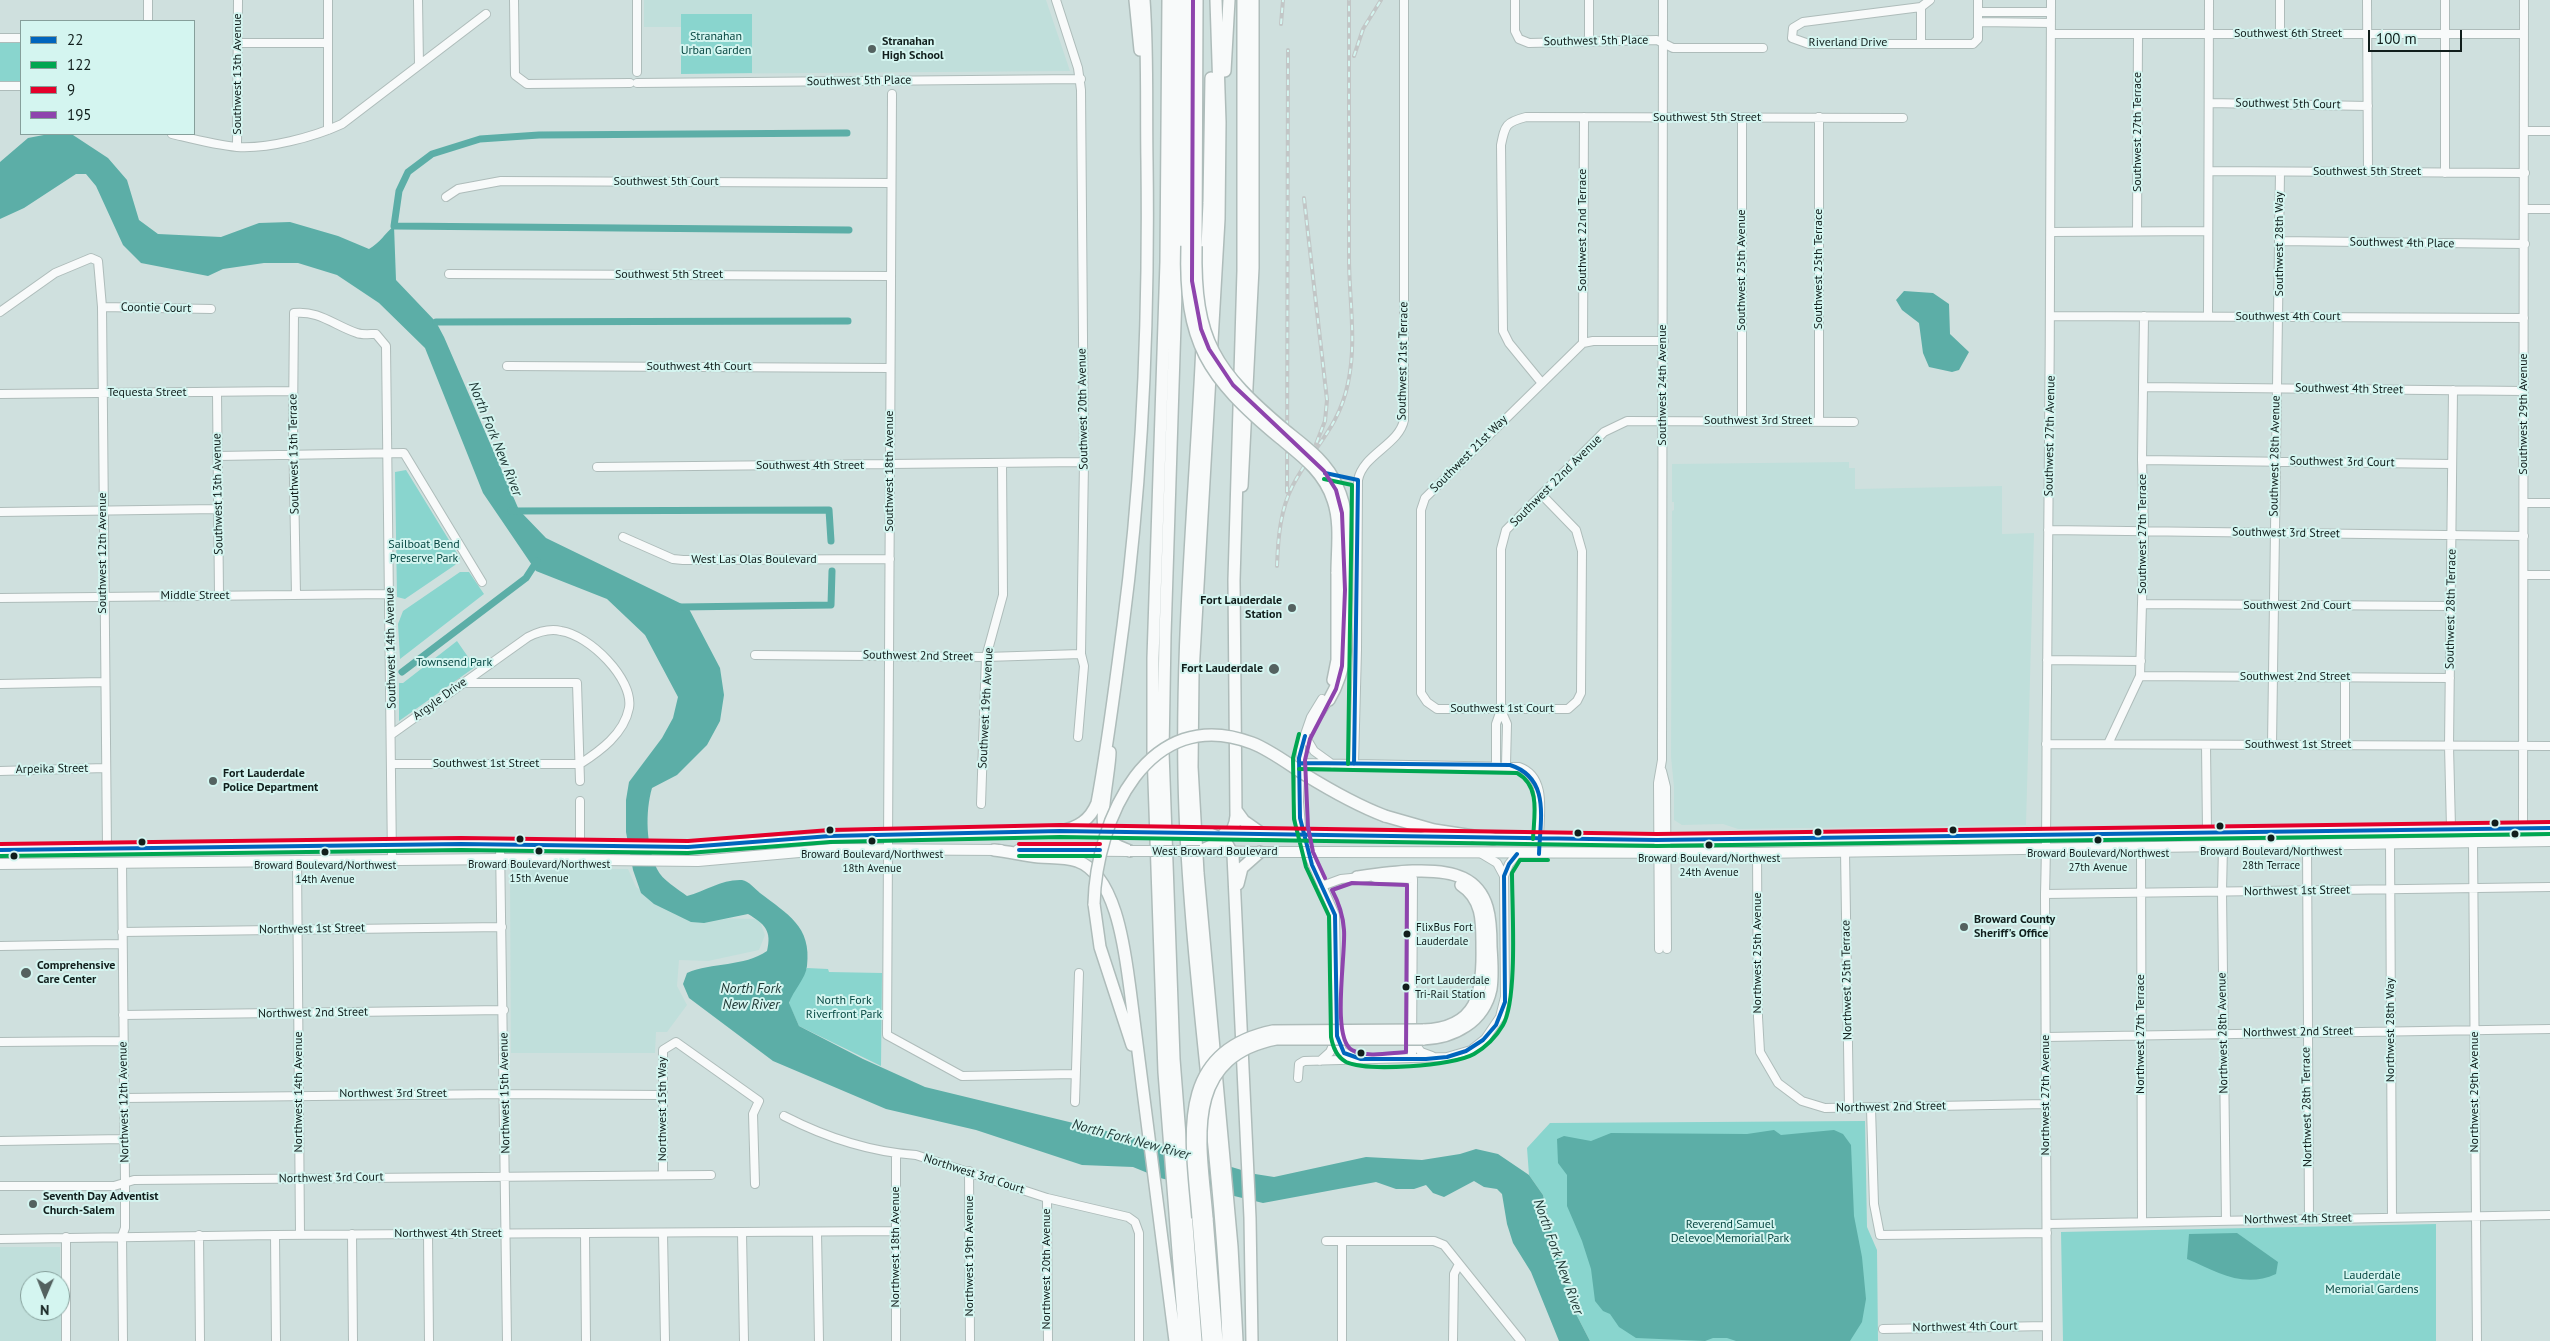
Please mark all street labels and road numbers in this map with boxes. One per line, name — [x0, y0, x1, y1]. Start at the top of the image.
street label: Southwest 13th Avenue — [231, 13, 245, 135]
street label: Southwest 6th Street — [2234, 27, 2342, 41]
street label: Southwest 5th Place — [1543, 33, 1649, 49]
street label: Riverland Drive — [1809, 36, 1887, 50]
street label: Southwest 27th Terrace — [2131, 72, 2145, 192]
street label: Southwest 5th Place — [806, 73, 912, 89]
street label: Southwest 5th Court — [2235, 96, 2341, 112]
street label: Southwest 5th Street — [1653, 111, 1761, 125]
street label: Southwest 5th Street — [2313, 165, 2421, 179]
street label: Southwest 22nd Terrace — [1576, 169, 1590, 291]
street label: Southwest 5th Court — [613, 175, 719, 189]
street label: Southwest 28th Way — [2273, 192, 2287, 296]
street label: Southwest 25th Avenue — [1735, 209, 1749, 331]
street label: Southwest 25th Terrace — [1812, 209, 1826, 329]
street label: Southwest 4th Place — [2349, 235, 2455, 251]
street label: Southwest 5th Street — [615, 268, 723, 282]
street label: Coontie Court — [121, 300, 191, 316]
street label: Southwest 21st Terrace — [1395, 301, 1411, 421]
street label: Southwest 4th Court — [2235, 310, 2341, 324]
street label: Southwest 24th Avenue — [1656, 324, 1670, 446]
street label: Southwest 20th Avenue — [1075, 348, 1091, 470]
street label: Southwest 29th Avenue — [2517, 353, 2531, 475]
street label: Southwest 4th Court — [646, 360, 752, 374]
street label: Southwest 27th Avenue — [2042, 375, 2058, 497]
street label: Southwest 4th Street — [2295, 381, 2403, 397]
street label: Tequesta Street — [107, 386, 187, 400]
street label: Southwest 13th Terrace — [286, 394, 302, 514]
street label: Southwest 28th Avenue — [2267, 395, 2283, 517]
street label: Southwest 18th Avenue — [883, 410, 897, 532]
street label: Southwest 21st Way — [1427, 412, 1511, 496]
street label: Southwest 3rd Street — [1704, 414, 1812, 428]
street label: Southwest 22nd Avenue — [1507, 432, 1605, 530]
street label: Southwest 13th Avenue — [210, 433, 226, 555]
street label: Southwest 3rd Court — [2289, 454, 2395, 470]
street label: Southwest 4th Street — [756, 459, 864, 473]
street label: Southwest 27th Terrace — [2136, 474, 2150, 594]
street label: Southwest 12th Avenue — [96, 492, 110, 614]
street label: Southwest 3rd Street — [2232, 525, 2340, 541]
street label: Southwest 28th Terrace — [2443, 549, 2459, 669]
street label: West Las Olas Boulevard — [691, 553, 817, 567]
street label: Southwest 14th Avenue — [383, 587, 399, 709]
street label: Middle Street — [160, 589, 230, 603]
street label: Southwest 2nd Court — [2243, 599, 2351, 613]
street label: Southwest 19th Avenue — [976, 647, 996, 769]
street label: Southwest 2nd Street — [863, 648, 973, 664]
street label: Southwest 2nd Street — [2240, 670, 2350, 684]
street label: Argyle Drive — [410, 675, 470, 723]
street label: Southwest 1st Court — [1450, 702, 1554, 716]
street label: Southwest 1st Street — [2245, 738, 2351, 752]
street label: Southwest 1st Street — [433, 757, 539, 771]
street label: Arpeika Street — [16, 761, 88, 777]
street label: West Broward Boulevard — [1152, 845, 1278, 859]
street label: Northwest 1st Street — [2244, 883, 2350, 899]
street label: Northwest 25th Avenue — [1751, 892, 1765, 1014]
street label: Northwest 25th Terrace — [1839, 920, 1855, 1040]
street label: Northwest 1st Street — [259, 921, 365, 937]
street label: Northwest 28th Avenue — [2215, 972, 2231, 1094]
street label: Northwest 27th Terrace — [2134, 974, 2148, 1094]
street label: Northwest 28th Way — [2384, 978, 2398, 1082]
street label: Northwest 2nd Street — [258, 1005, 368, 1021]
street label: Northwest 2nd Street — [2243, 1024, 2353, 1040]
street label: Northwest 14th Avenue — [292, 1031, 306, 1153]
street label: Northwest 29th Avenue — [2468, 1031, 2482, 1153]
street label: Northwest 15th Avenue — [497, 1032, 513, 1154]
street label: Northwest 27th Avenue — [2039, 1035, 2053, 1155]
street label: Northwest 12th Avenue — [116, 1041, 132, 1163]
street label: Northwest 28th Terrace — [2299, 1047, 2315, 1167]
street label: Northwest 15th Way — [656, 1057, 670, 1161]
street label: Northwest 3rd Street — [339, 1087, 447, 1101]
street label: Northwest 2nd Street — [1836, 1099, 1946, 1115]
street label: Northwest 3rd Court — [922, 1151, 1026, 1197]
street label: Northwest 3rd Court — [278, 1170, 384, 1186]
street label: Northwest 18th Avenue — [889, 1186, 903, 1308]
street label: Northwest 19th Avenue — [963, 1195, 977, 1317]
street label: Northwest 20th Avenue — [1040, 1208, 1054, 1330]
street label: Northwest 4th Street — [2244, 1211, 2352, 1227]
street label: Northwest 4th Street — [394, 1227, 502, 1241]
street label: Northwest 4th Court — [1912, 1319, 2018, 1335]

